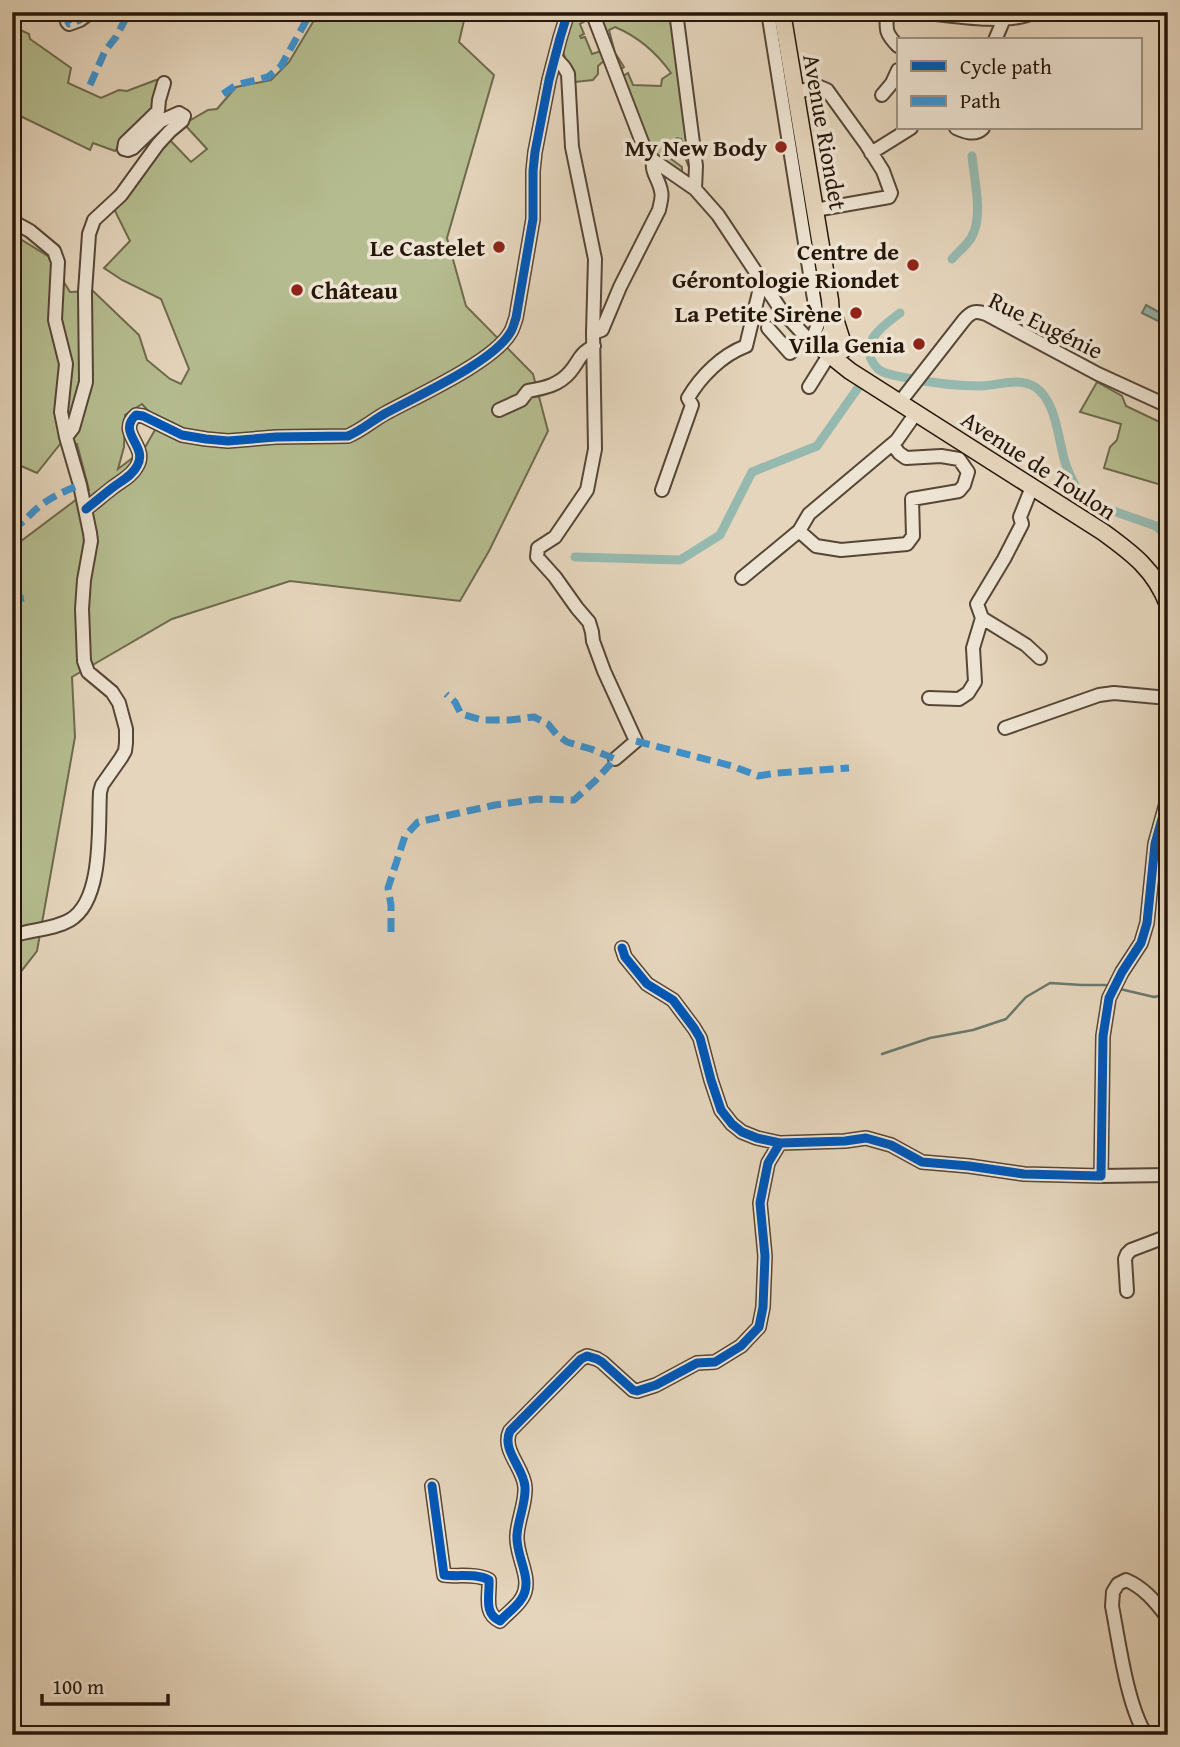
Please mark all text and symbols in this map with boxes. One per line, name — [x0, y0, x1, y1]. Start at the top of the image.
legend — [897, 38, 1142, 130]
street label: Avenue Riondet — [794, 51, 856, 213]
text: Cycle path — [960, 51, 1052, 82]
text: Path — [960, 85, 1001, 116]
place label: My New Body — [625, 130, 768, 165]
marker: My New Body — [773, 139, 789, 155]
place label: Le Castelet — [370, 230, 485, 265]
place label: Centre de Gérontologie Riondet — [672, 234, 899, 297]
marker: Le Castelet — [491, 239, 507, 255]
marker: Centre de Gérontologie Riondet — [905, 257, 921, 273]
place label: Château — [311, 273, 398, 308]
marker: Château — [289, 282, 305, 298]
street label: Rue Eugénie — [983, 282, 1109, 368]
place label: La Petite Sirène — [675, 296, 842, 331]
marker: La Petite Sirène — [848, 305, 864, 321]
place label: Villa Genia — [789, 327, 906, 362]
marker: Villa Genia — [911, 336, 927, 352]
street label: Avenue de Toulon — [955, 402, 1124, 529]
scale bar — [42, 1663, 168, 1707]
text: 100 m — [52, 1671, 104, 1702]

